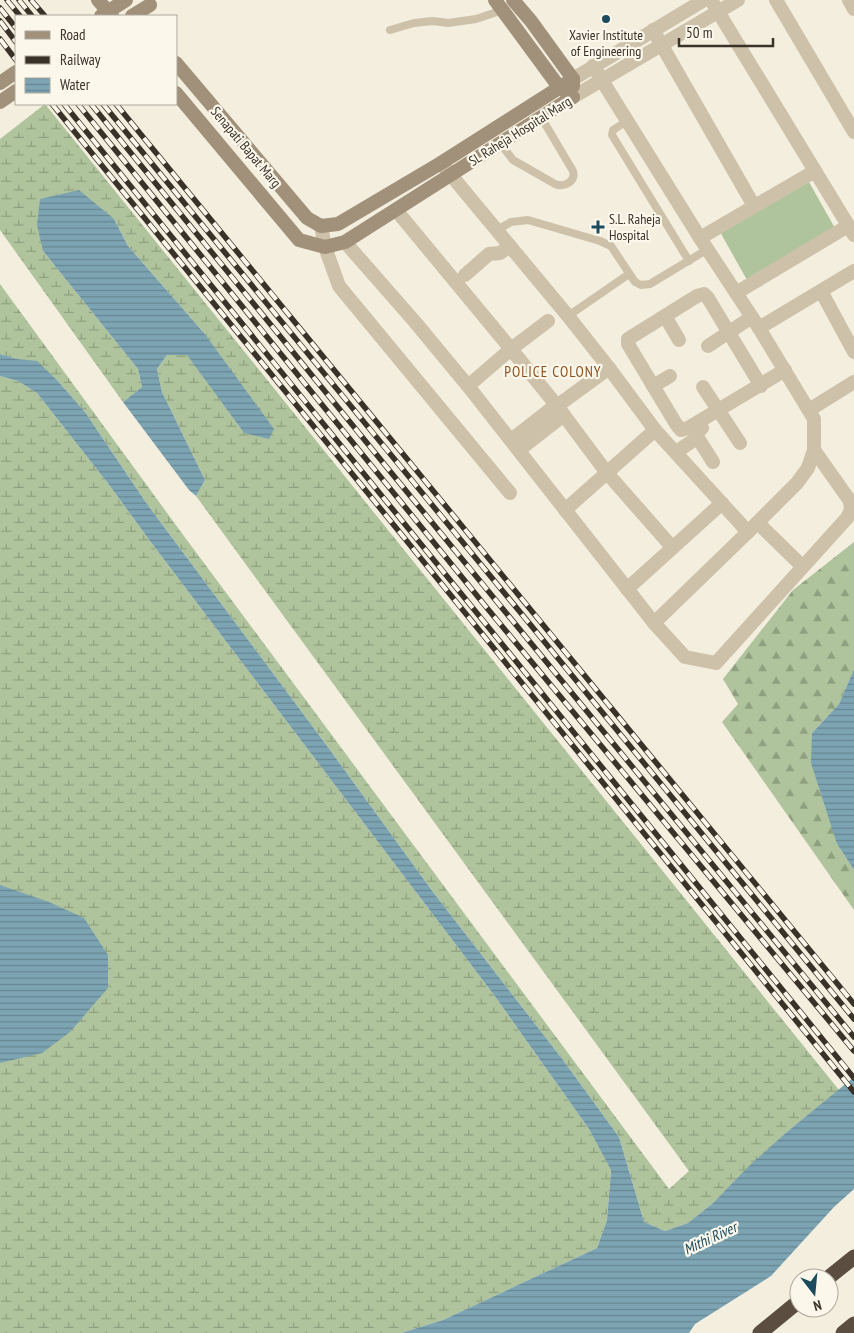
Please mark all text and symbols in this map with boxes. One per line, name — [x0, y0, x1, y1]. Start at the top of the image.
marker: Xavier Institute of Engineering — [600, 13, 612, 25]
legend — [15, 15, 178, 105]
scale bar — [679, 15, 773, 47]
text: 50 m — [686, 23, 712, 42]
text: Road — [60, 25, 86, 44]
place label: Xavier Institute of Engineering — [569, 26, 643, 60]
text: Railway — [60, 50, 101, 69]
text: Water — [60, 75, 91, 94]
street label: SL Raheja Hospital Marg — [465, 92, 575, 170]
street label: Senapati Bapat Marg — [207, 103, 285, 191]
place label: S.L. Raheja Hospital — [609, 210, 661, 244]
marker: S.L. Raheja Hospital — [591, 220, 605, 234]
district label: POLICE COLONY — [504, 362, 602, 381]
water label: Mithi River — [680, 1217, 741, 1259]
north arrow — [789, 1268, 839, 1318]
text: N — [811, 1296, 824, 1315]

